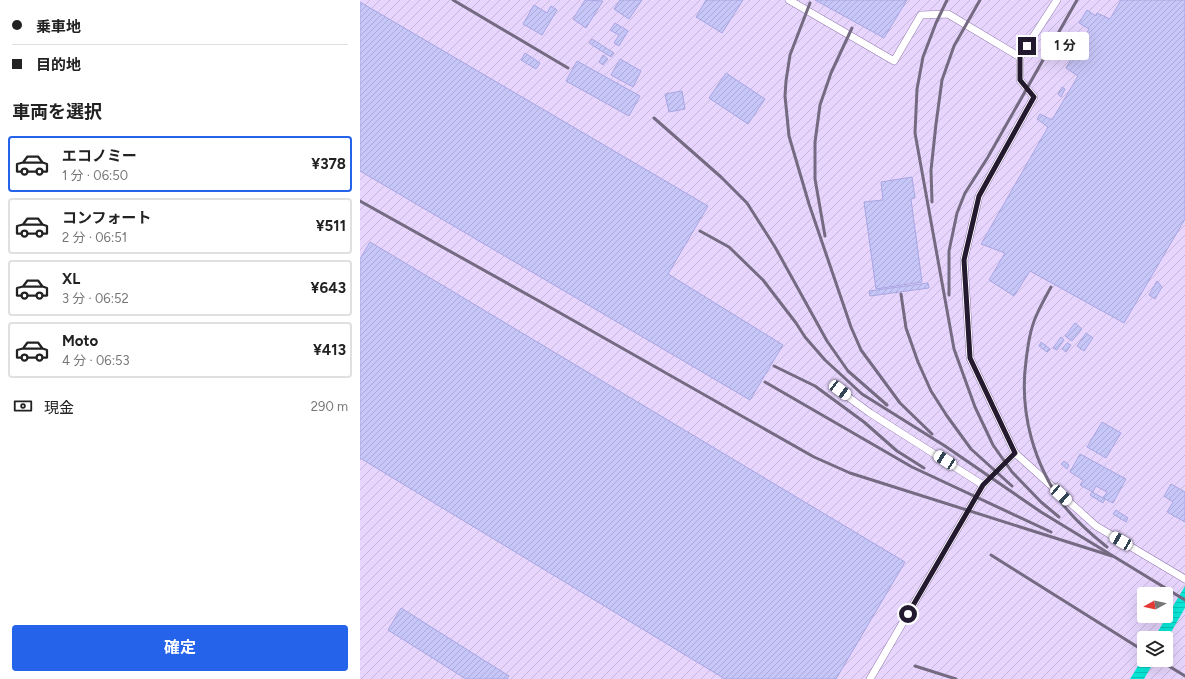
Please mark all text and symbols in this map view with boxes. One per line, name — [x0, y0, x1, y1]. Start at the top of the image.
text: 乗車地 — [36, 18, 81, 36]
callout: 1 分 — [1041, 32, 1089, 60]
route end — [1018, 37, 1036, 55]
text: 1 分 — [1054, 38, 1076, 53]
text: 目的地 — [36, 56, 81, 74]
text: 車両を選択 — [12, 101, 102, 123]
icon: car — [14, 146, 50, 182]
text: エコノミー — [62, 147, 137, 165]
text: ¥378 — [311, 155, 346, 173]
text: 1 分 · 06:50 — [62, 168, 128, 183]
icon: car — [14, 208, 50, 244]
text: コンフォート — [62, 209, 152, 227]
text: ¥511 — [316, 217, 346, 235]
text: 2 分 · 06:51 — [62, 230, 127, 245]
icon: car — [14, 270, 50, 306]
text: XL — [62, 270, 80, 288]
text: ¥643 — [311, 279, 346, 297]
text: 3 分 · 06:52 — [62, 291, 129, 306]
icon: car — [14, 332, 50, 368]
text: Moto — [62, 332, 98, 350]
text: ¥413 — [313, 341, 346, 359]
text: 4 分 · 06:53 — [62, 353, 130, 368]
car — [827, 378, 853, 402]
icon: cash — [12, 395, 34, 417]
text: 現金 — [44, 399, 74, 417]
text: 290 m — [311, 399, 348, 414]
car — [932, 448, 958, 472]
car — [1048, 483, 1074, 507]
car — [1108, 530, 1134, 552]
north arrow — [1137, 587, 1173, 623]
map controls — [1137, 587, 1173, 667]
route start — [899, 605, 917, 623]
button: 確定 — [12, 625, 348, 671]
button: layers — [1137, 631, 1173, 667]

